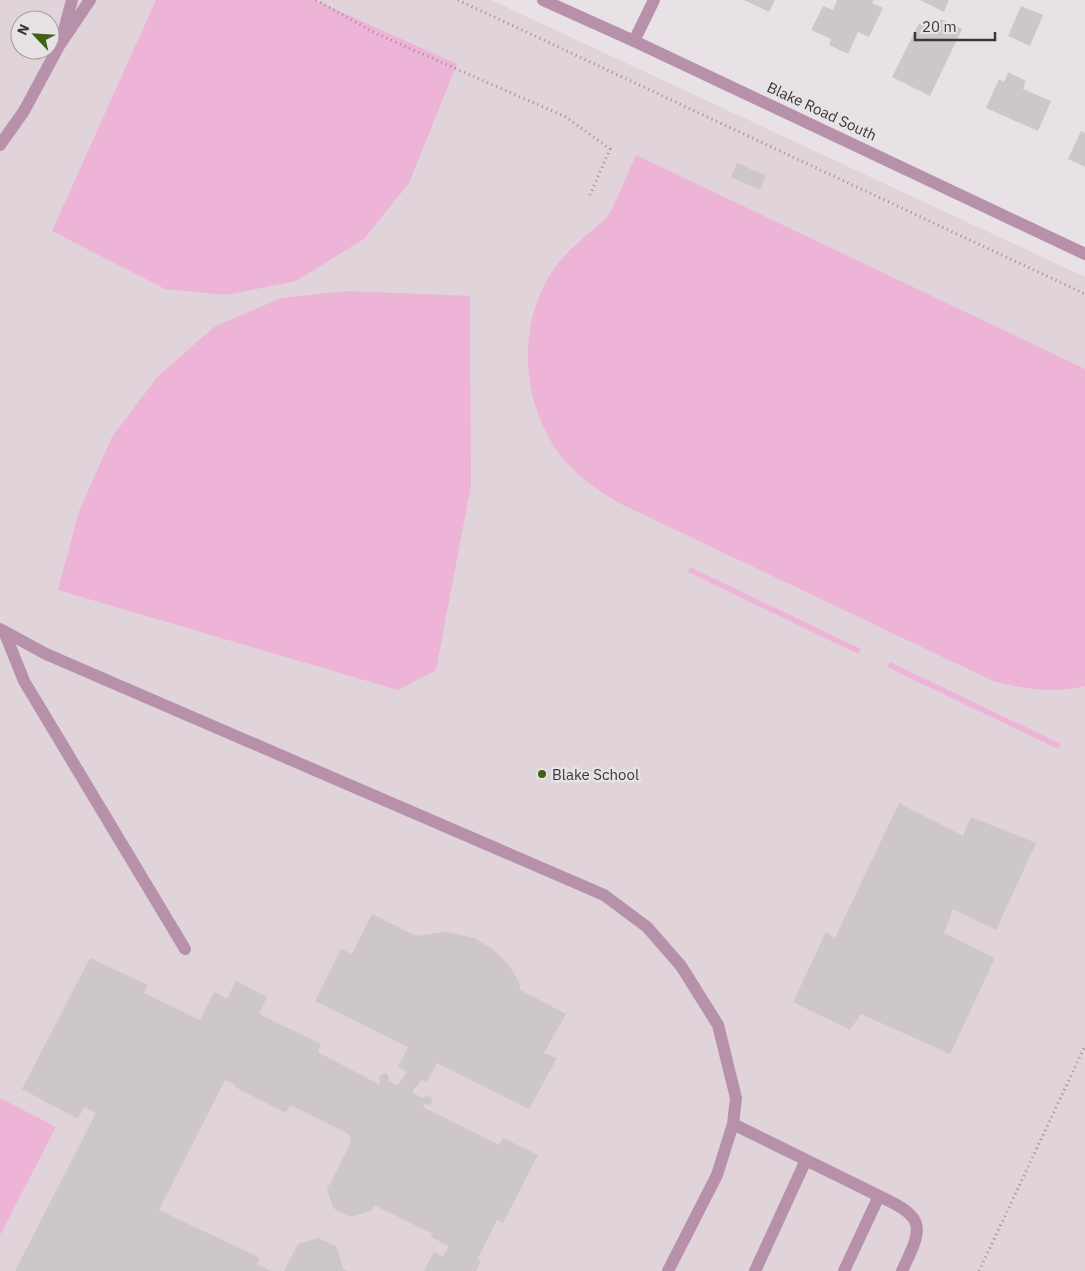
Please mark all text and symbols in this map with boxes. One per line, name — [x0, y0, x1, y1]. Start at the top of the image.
north arrow — [10, 10, 60, 60]
scale bar — [915, 10, 995, 42]
text: 20 m — [922, 17, 957, 36]
text: N — [13, 21, 34, 38]
street label: Blake Road South — [764, 77, 880, 145]
place label: Blake School — [552, 765, 639, 784]
marker: Blake School — [536, 768, 548, 780]

